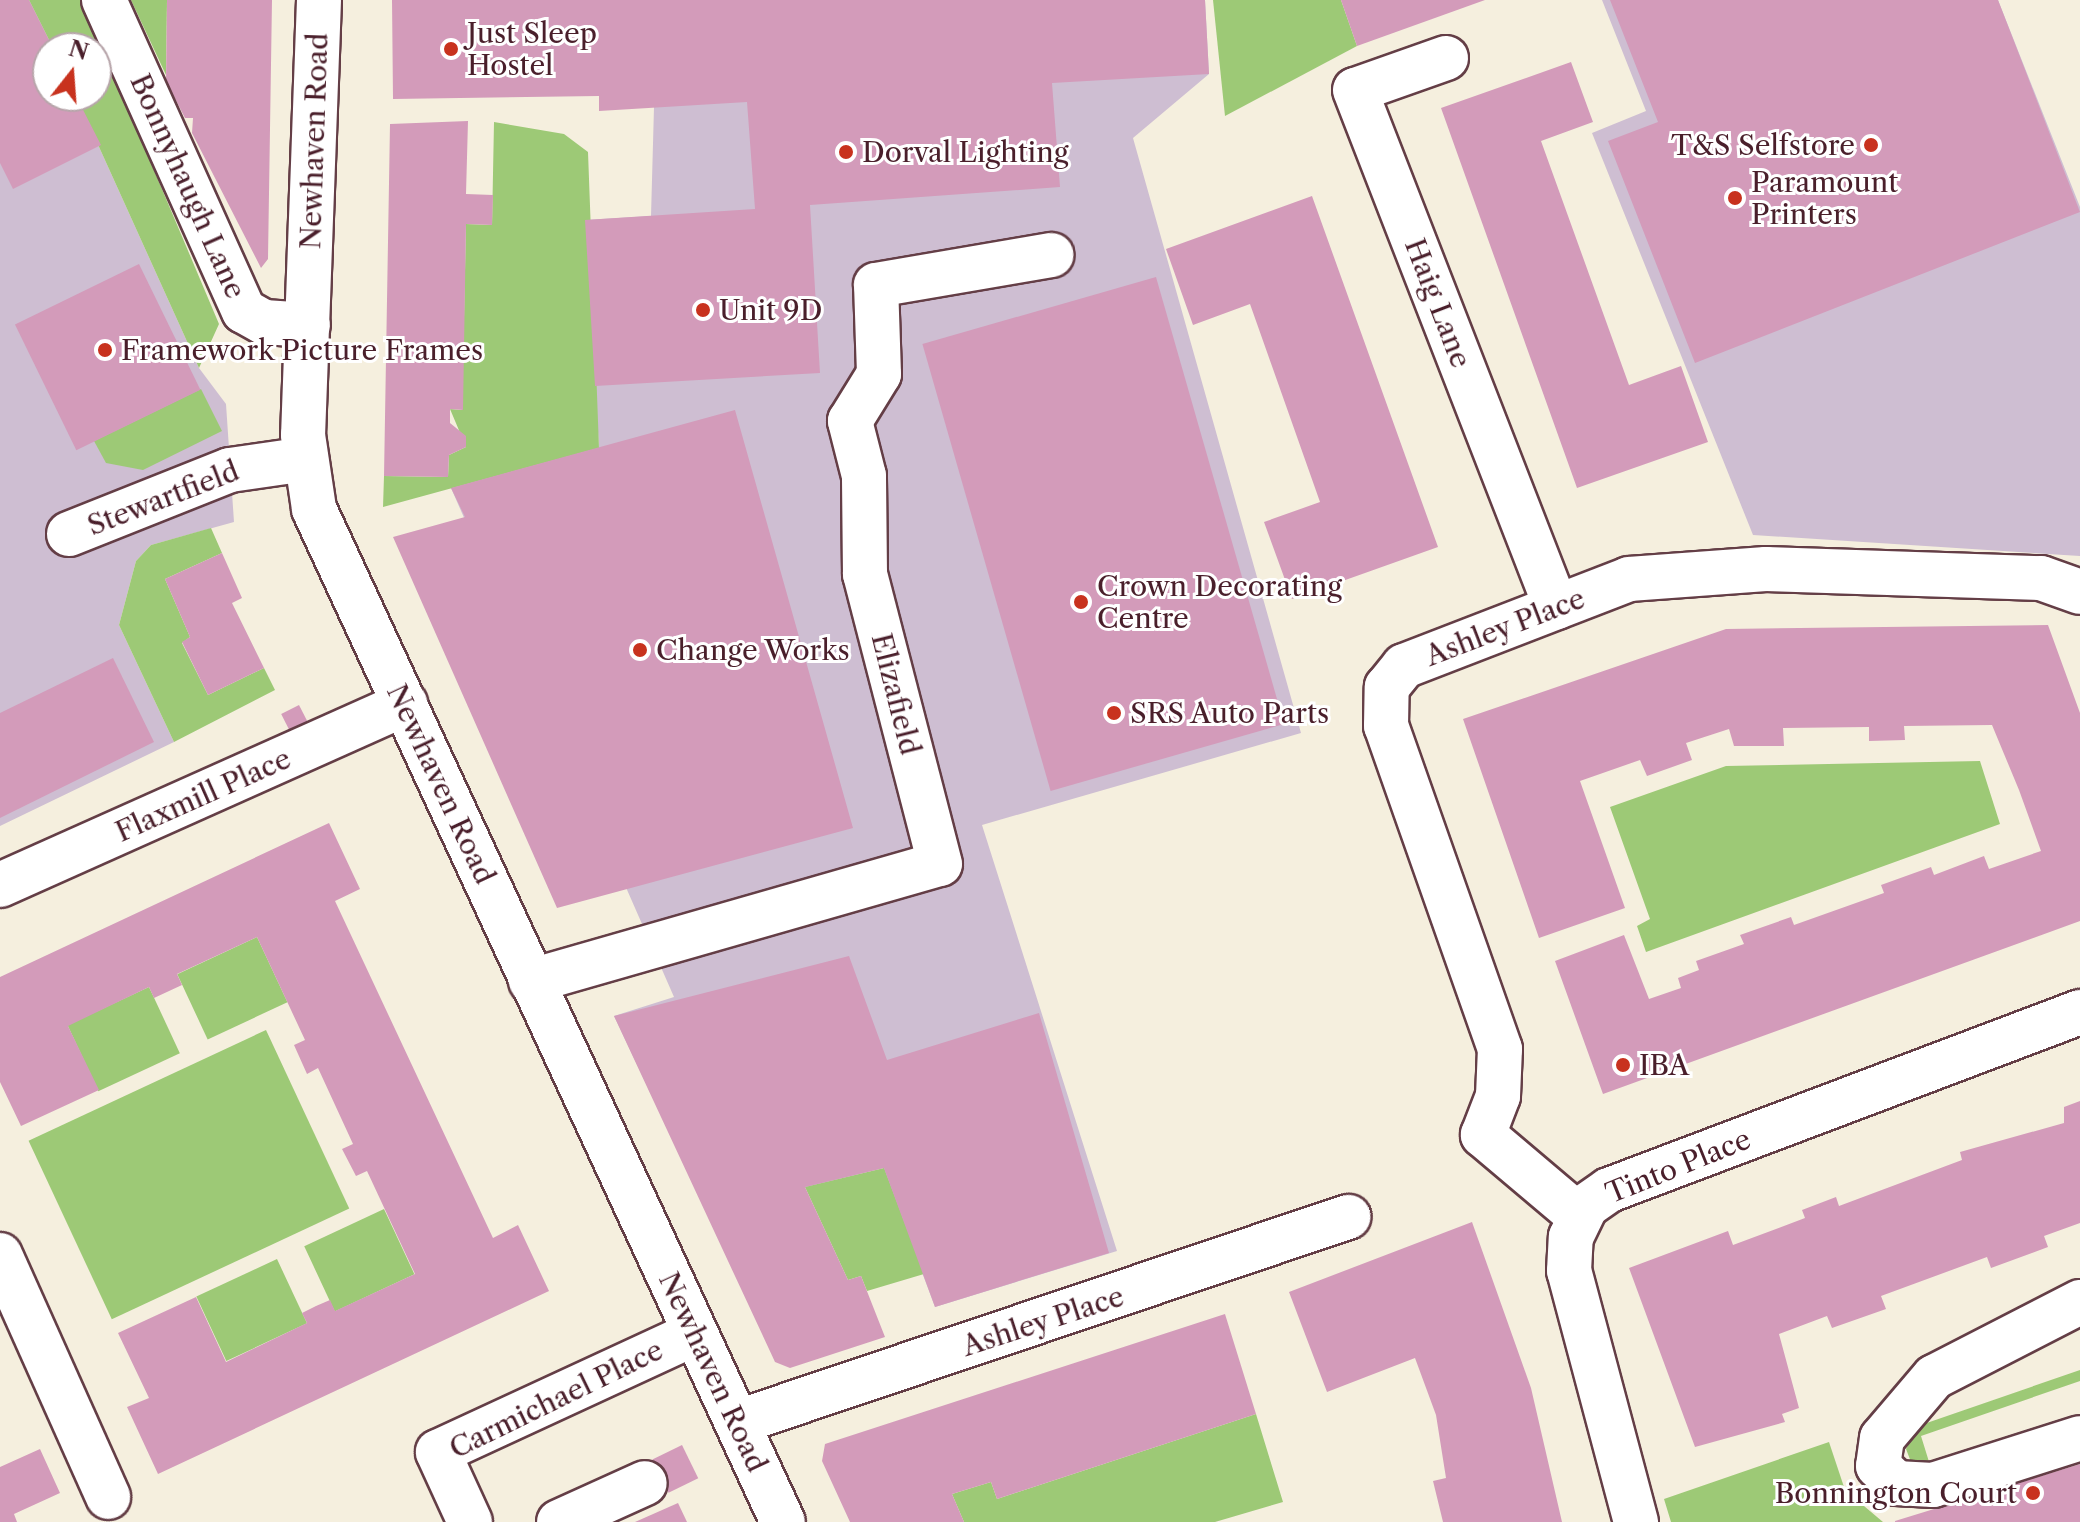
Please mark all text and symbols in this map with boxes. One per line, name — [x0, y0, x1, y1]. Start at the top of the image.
place label: Just Sleep Hostel — [467, 16, 597, 82]
north arrow — [32, 32, 112, 112]
street label: Newhaven Road — [293, 32, 335, 250]
text: N — [65, 35, 92, 66]
marker: Just Sleep Hostel — [442, 40, 460, 58]
street label: Bonnyhaugh Lane — [123, 69, 253, 303]
place label: T&S Selfstore — [1671, 128, 1855, 162]
place label: Dorval Lighting — [862, 135, 1068, 169]
marker: T&S Selfstore — [1862, 136, 1880, 154]
marker: Dorval Lighting — [837, 143, 855, 161]
place label: Paramount Printers — [1751, 165, 1898, 231]
marker: Paramount Printers — [1726, 189, 1744, 207]
street label: Haig Lane — [1398, 234, 1478, 372]
place label: Unit 9D — [719, 293, 822, 327]
marker: Unit 9D — [694, 301, 712, 319]
place label: Framework Picture Frames — [121, 333, 484, 367]
marker: Framework Picture Frames — [96, 341, 114, 359]
street label: Stewartfield — [83, 454, 243, 542]
place label: Crown Decorating Centre — [1097, 569, 1342, 635]
street label: Ashley Place — [1420, 581, 1590, 673]
marker: Crown Decorating Centre — [1072, 593, 1090, 611]
street label: Elizafield — [865, 630, 927, 758]
place label: Change Works — [656, 633, 851, 667]
marker: Change Works — [631, 641, 649, 659]
street label: Newhaven Road — [380, 679, 502, 889]
place label: SRS Auto Parts — [1130, 696, 1330, 730]
marker: SRS Auto Parts — [1105, 704, 1123, 722]
street label: Flaxmill Place — [110, 741, 296, 849]
place label: IBA — [1639, 1048, 1689, 1082]
marker: IBA — [1614, 1056, 1632, 1074]
street label: Tinto Place — [1601, 1122, 1755, 1210]
street label: Newhaven Road — [652, 1267, 774, 1477]
street label: Ashley Place — [957, 1279, 1129, 1363]
street label: Carmichael Place — [444, 1333, 668, 1465]
place label: Bonnington Court — [1775, 1476, 2017, 1510]
marker: Bonnington Court — [2024, 1484, 2042, 1502]

